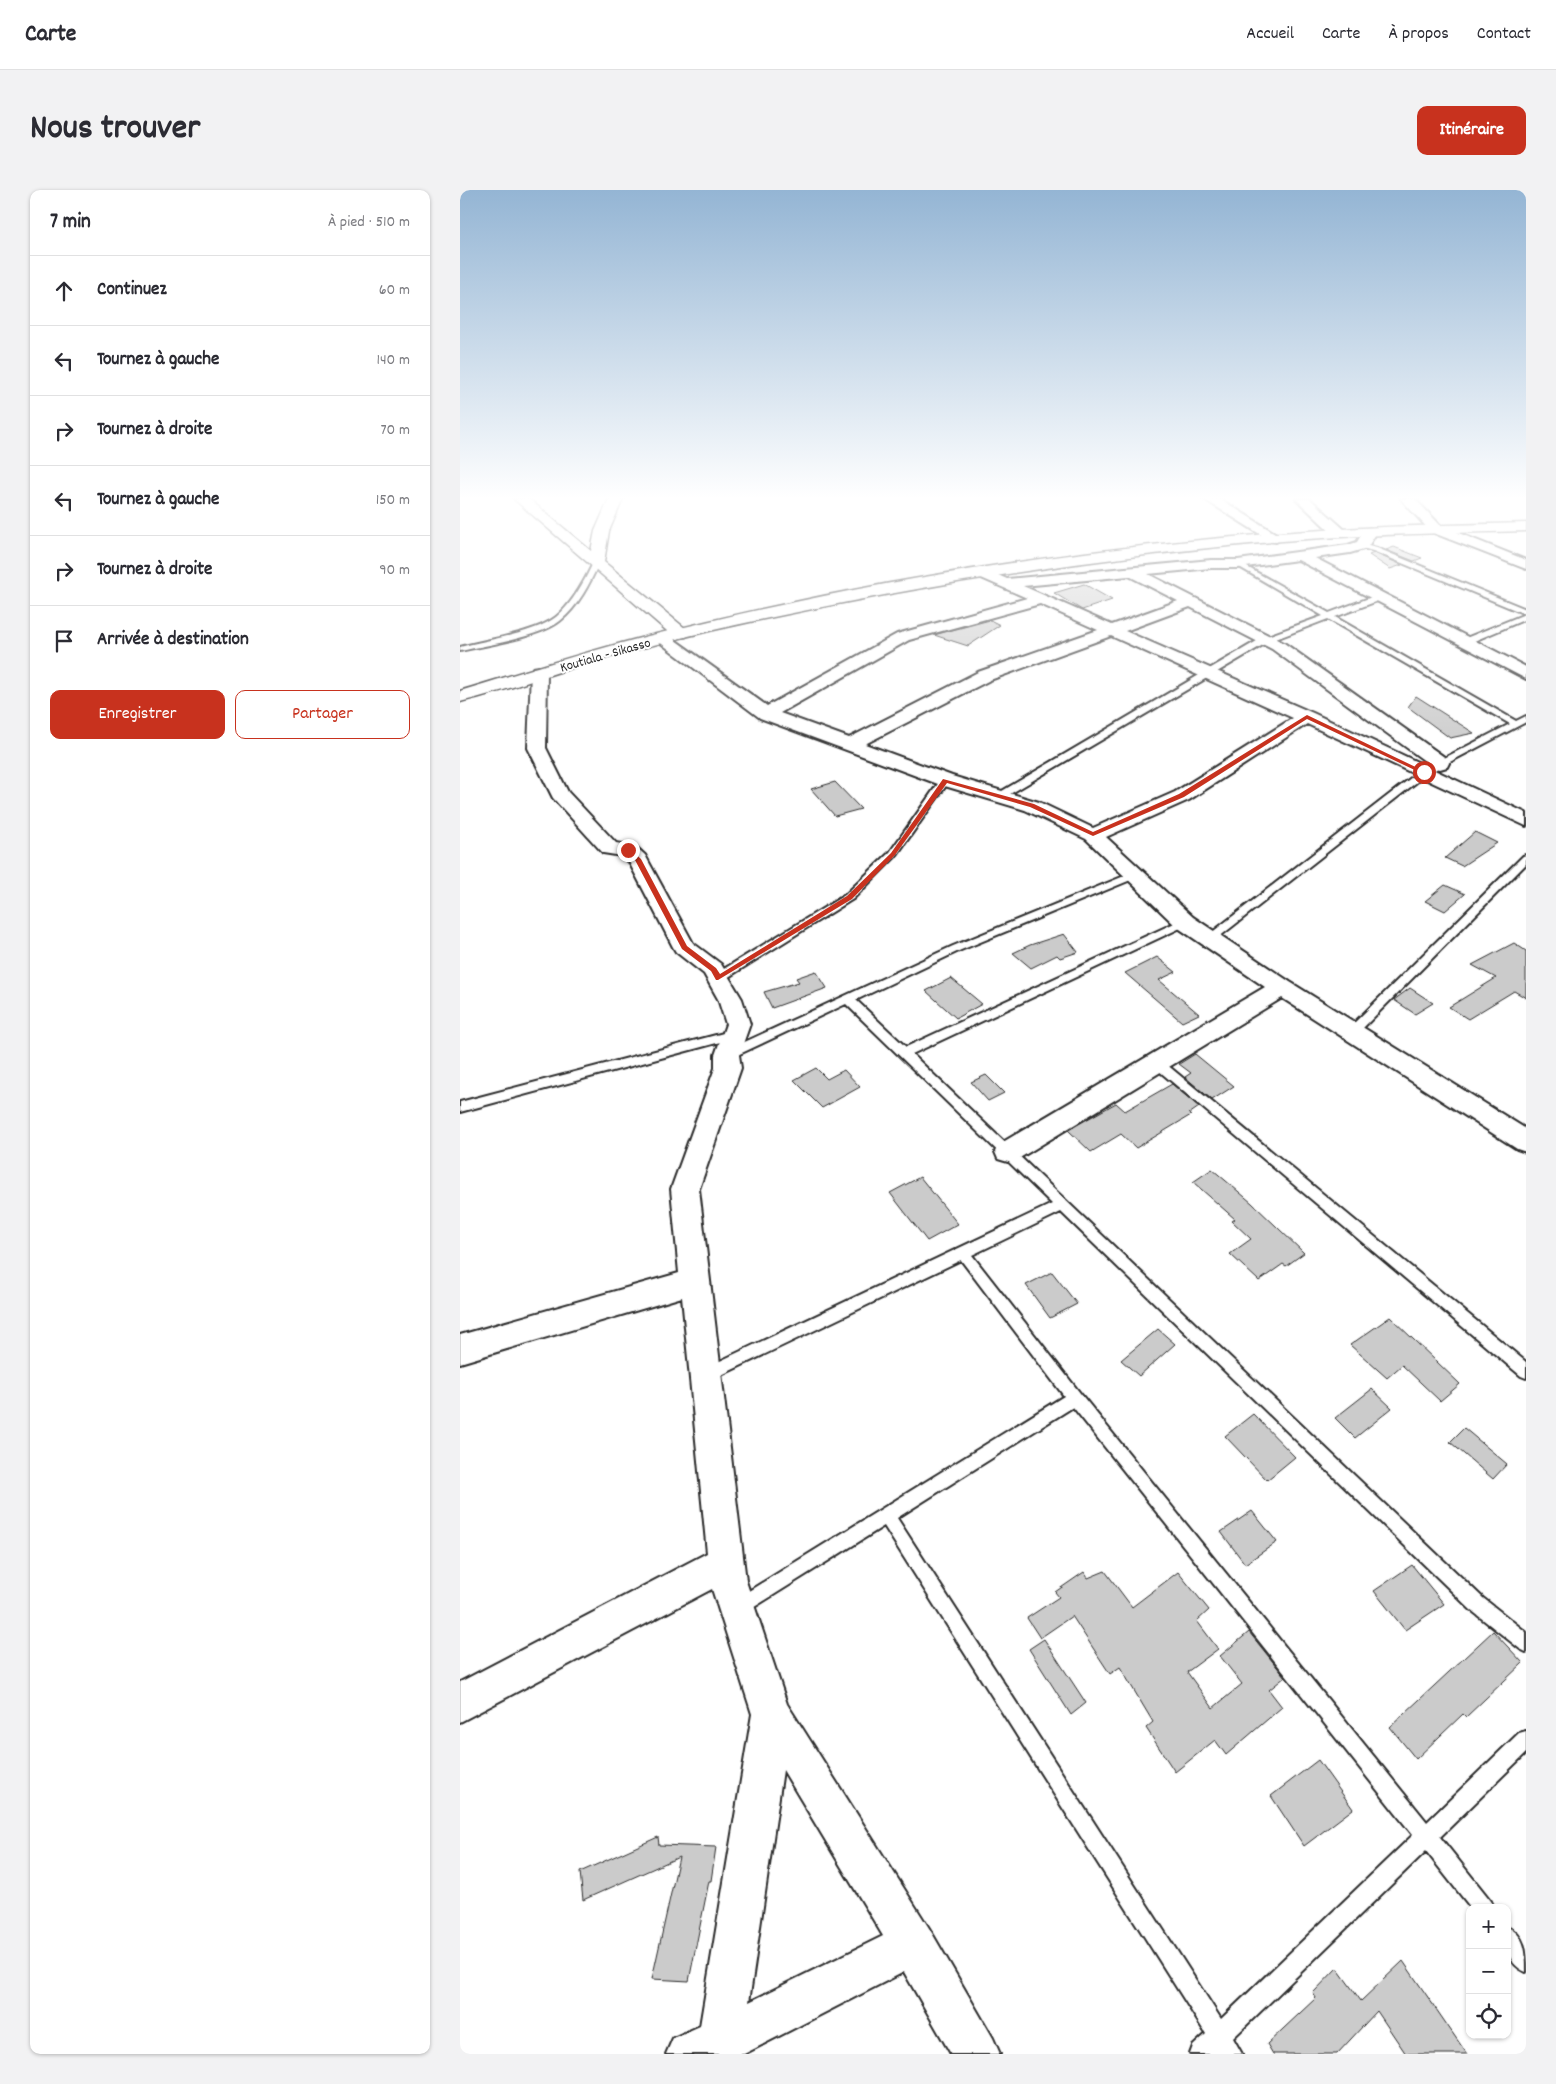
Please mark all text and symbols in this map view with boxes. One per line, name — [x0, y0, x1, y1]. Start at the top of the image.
text: Carte — [25, 18, 76, 52]
text: Accueil — [1246, 22, 1294, 47]
text: Carte — [1322, 22, 1361, 47]
text: À propos — [1389, 22, 1449, 47]
text: Contact — [1477, 22, 1531, 47]
text: Nous trouver — [30, 105, 200, 155]
button: Itinéraire — [1417, 106, 1526, 155]
text: 7 min — [50, 208, 91, 238]
text: À pied · 510 m — [328, 211, 410, 234]
icon: ahead — [50, 277, 78, 305]
text: Continuez — [97, 277, 167, 304]
text: 60 m — [379, 279, 410, 302]
icon: left — [50, 347, 78, 375]
text: Tournez à gauche — [97, 347, 219, 374]
text: 140 m — [376, 349, 410, 372]
icon: right — [50, 417, 78, 445]
text: Tournez à droite — [97, 417, 212, 444]
text: 70 m — [380, 419, 410, 442]
icon: left — [50, 487, 78, 515]
text: Tournez à gauche — [97, 487, 219, 514]
text: 150 m — [376, 489, 410, 512]
icon: right — [50, 557, 78, 585]
text: Tournez à droite — [97, 557, 212, 584]
text: 90 m — [379, 559, 410, 582]
icon: arrive — [50, 627, 78, 655]
text: Arrivée à destination — [97, 627, 249, 654]
street label: Koutiala - Sikasso — [558, 633, 653, 678]
button: Enregistrer — [50, 690, 225, 739]
button: Partager — [235, 690, 410, 739]
route start — [1413, 761, 1436, 784]
route end — [617, 839, 640, 862]
map controls — [1466, 1904, 1511, 2039]
button: + — [1466, 1904, 1511, 1949]
button: − — [1466, 1949, 1511, 1994]
button: locate — [1466, 1994, 1511, 2039]

